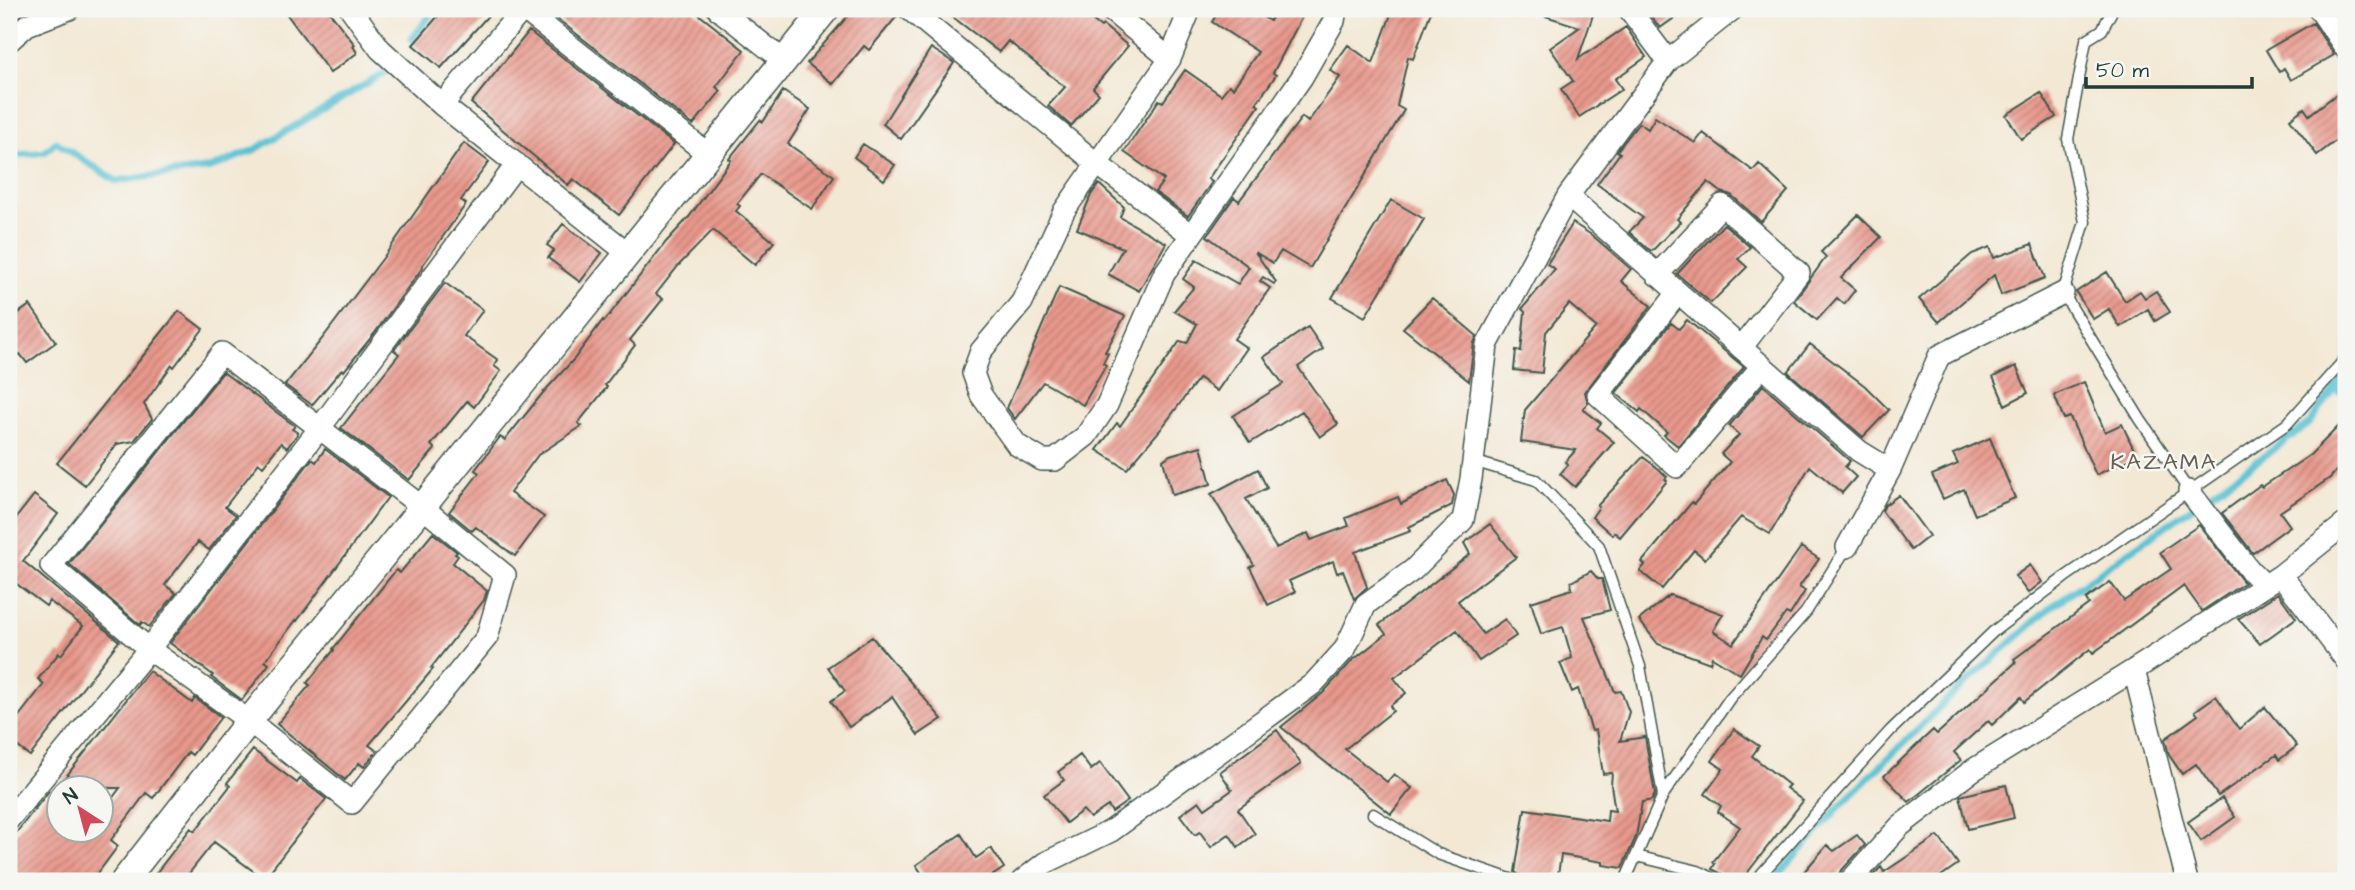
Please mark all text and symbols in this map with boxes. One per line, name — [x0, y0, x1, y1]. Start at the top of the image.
scale bar — [2086, 46, 2252, 90]
text: 50 m — [2096, 56, 2150, 85]
district label: KAZAMA — [2110, 446, 2218, 478]
north arrow — [46, 774, 116, 844]
text: N — [58, 782, 84, 811]

